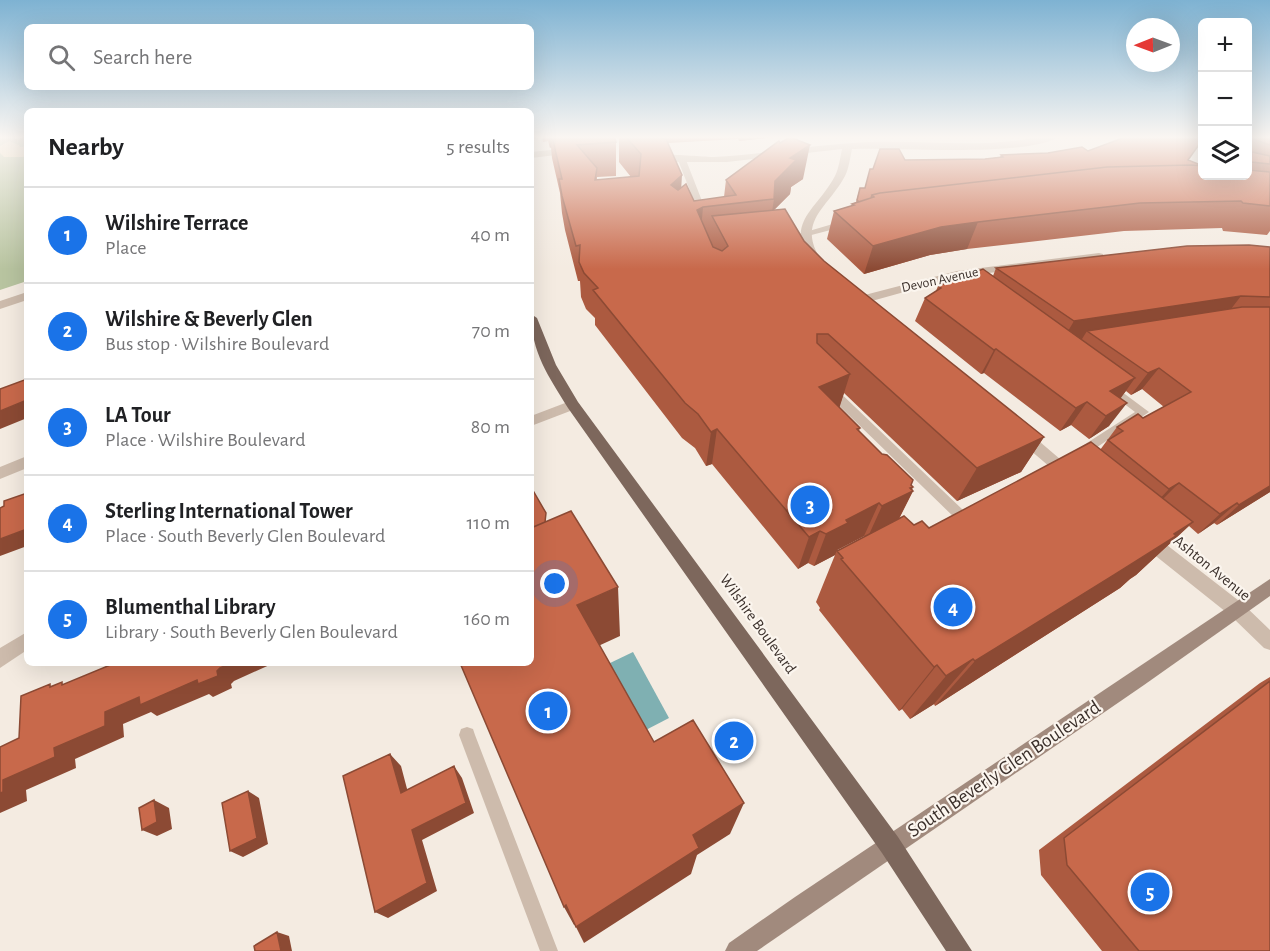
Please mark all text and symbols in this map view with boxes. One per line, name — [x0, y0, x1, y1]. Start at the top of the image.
north arrow — [1126, 18, 1180, 72]
map controls — [1198, 18, 1252, 180]
button: + — [1198, 18, 1252, 72]
search box — [24, 24, 534, 90]
icon: search — [45, 41, 78, 74]
text: Search here — [93, 46, 192, 68]
button: − — [1198, 72, 1252, 126]
button: layers — [1198, 126, 1252, 180]
text: Nearby — [48, 134, 124, 160]
text: 5 results — [446, 137, 510, 157]
text: Wilshire Terrace — [105, 212, 248, 234]
text: 1 — [64, 225, 71, 245]
text: 40 m — [471, 225, 510, 245]
text: Place — [105, 238, 146, 258]
street label: Devon Avenue — [900, 265, 980, 295]
text: Wilshire & Beverly Glen — [105, 308, 313, 330]
text: 2 — [63, 321, 72, 341]
text: 70 m — [472, 321, 510, 341]
text: Bus stop · Wilshire Boulevard — [105, 334, 329, 354]
text: LA Tour — [105, 404, 171, 426]
text: 3 — [63, 417, 72, 437]
text: 80 m — [471, 417, 510, 437]
text: Place · Wilshire Boulevard — [105, 430, 306, 450]
pin: 3 — [790, 482, 830, 528]
text: Sterling International Tower — [105, 500, 353, 522]
text: 4 — [62, 513, 73, 533]
text: 110 m — [466, 513, 510, 533]
text: Place · South Beverly Glen Boulevard — [105, 526, 385, 546]
street label: Ashton Avenue — [1171, 532, 1253, 604]
your location — [540, 569, 569, 598]
street label: Wilshire Boulevard — [717, 571, 799, 677]
pin: 4 — [934, 584, 972, 630]
text: Blumenthal Library — [105, 596, 276, 618]
text: 5 — [63, 609, 72, 629]
text: 160 m — [464, 609, 510, 629]
text: Library · South Beverly Glen Boulevard — [105, 622, 398, 642]
pin: 1 — [528, 688, 568, 734]
street label: South Beverly Glen Boulevard — [904, 697, 1104, 841]
pin: 2 — [714, 718, 754, 764]
pin: 5 — [1130, 870, 1170, 914]

